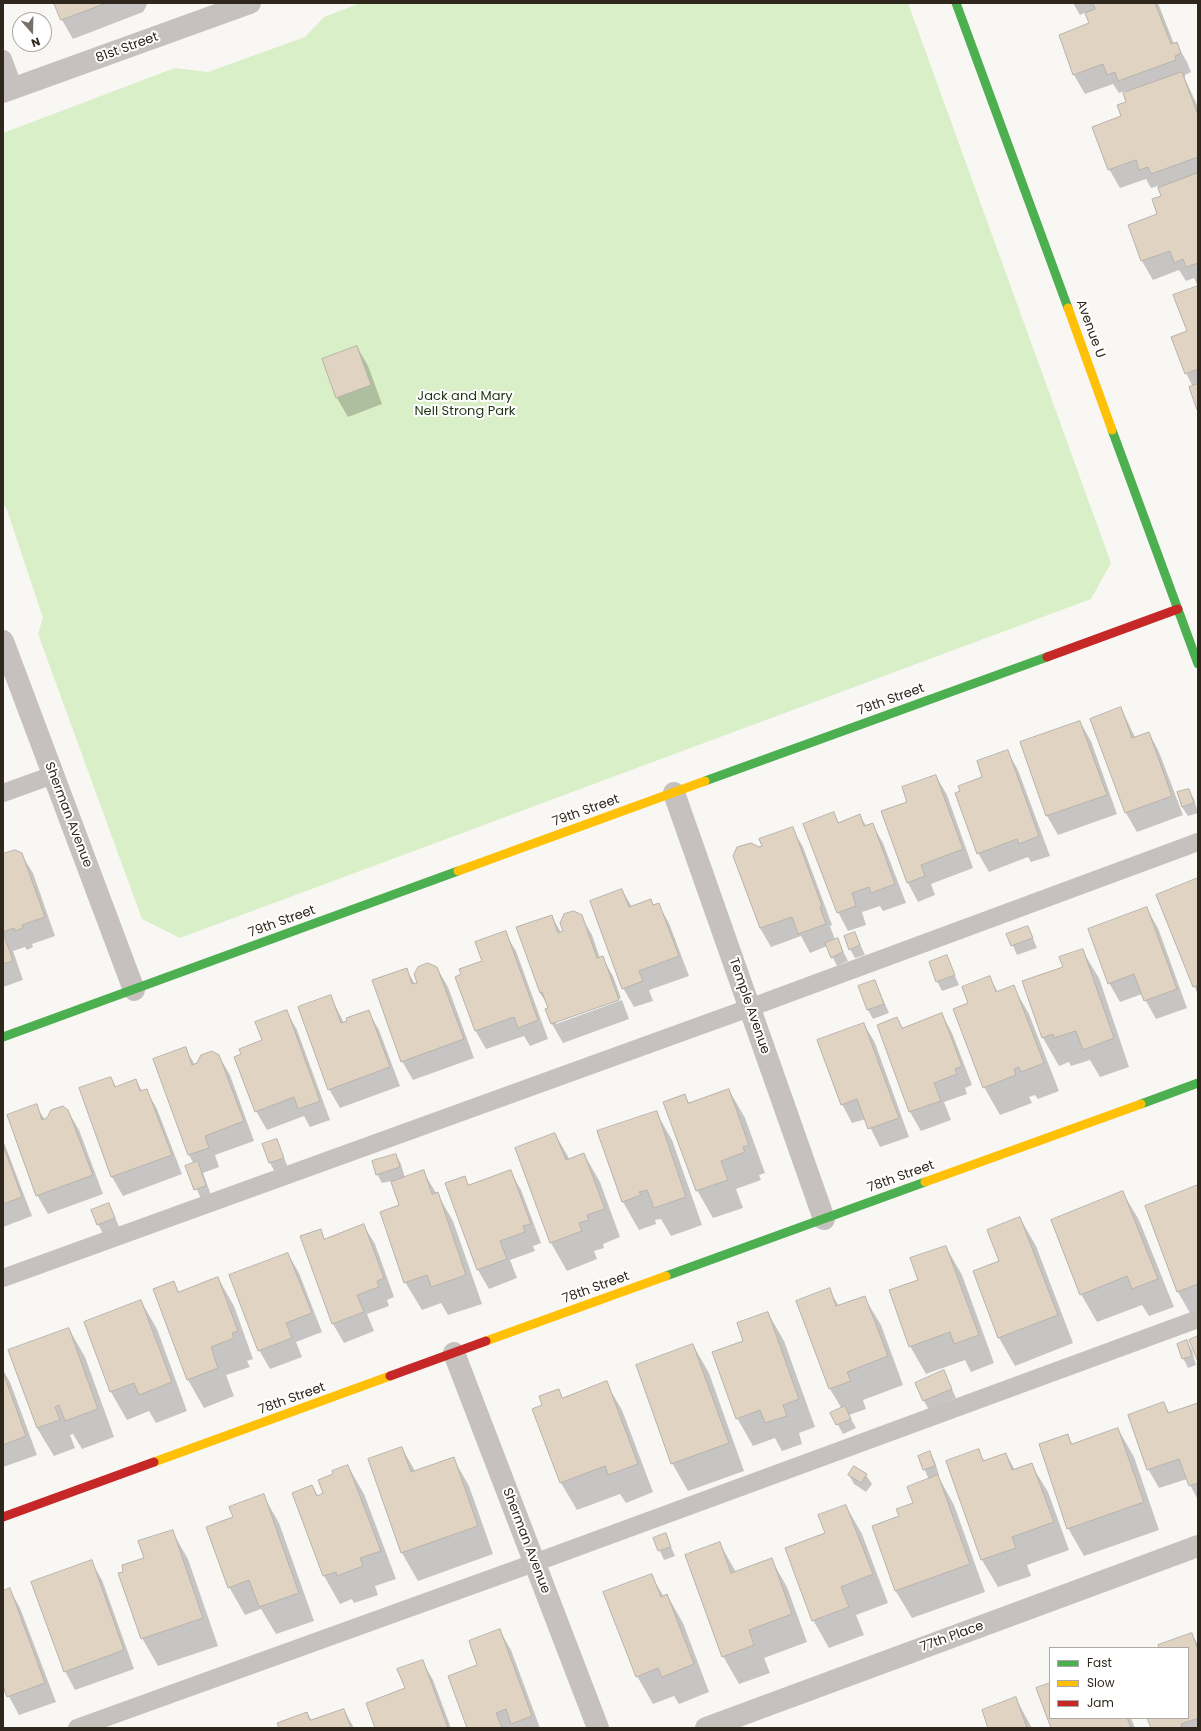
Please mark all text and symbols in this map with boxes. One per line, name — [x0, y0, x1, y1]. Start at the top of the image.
north arrow — [12, 12, 52, 52]
street label: 81st Street — [94, 29, 160, 67]
text: N — [29, 33, 42, 51]
street label: Avenue U — [1072, 298, 1108, 360]
park label: Jack and Mary Nell Strong Park — [414, 389, 516, 420]
street label: 79th Street — [856, 681, 926, 719]
street label: Sherman Avenue — [41, 760, 95, 870]
street label: 79th Street — [551, 792, 621, 830]
street label: 79th Street — [247, 903, 317, 941]
street label: Temple Avenue — [725, 956, 773, 1056]
street label: 78th Street — [865, 1158, 937, 1196]
street label: 78th Street — [560, 1269, 632, 1307]
street label: 78th Street — [256, 1380, 328, 1418]
street label: Sherman Avenue — [499, 1486, 553, 1596]
street label: 77th Place — [918, 1618, 986, 1656]
legend — [1049, 1647, 1189, 1719]
text: Fast — [1087, 1654, 1112, 1671]
text: Slow — [1087, 1674, 1115, 1691]
text: Jam — [1087, 1694, 1114, 1711]

